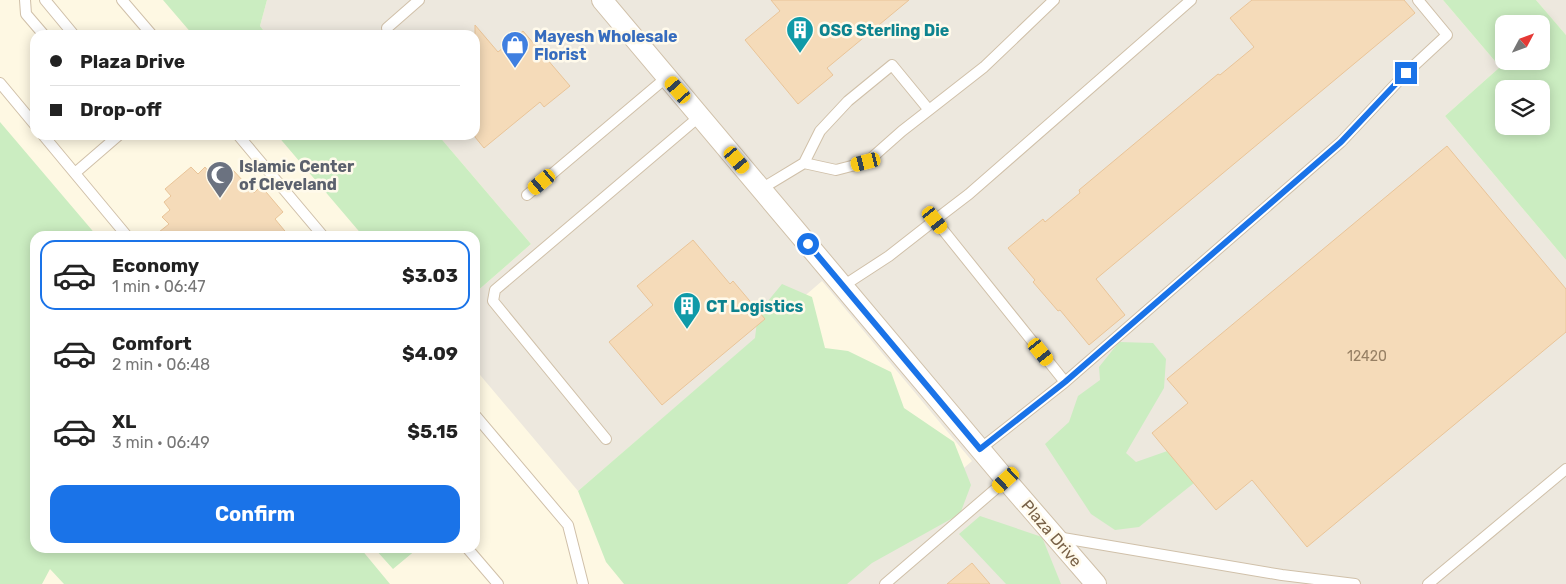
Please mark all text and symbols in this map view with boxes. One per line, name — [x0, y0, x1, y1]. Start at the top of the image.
building icon: OSG Sterling Die — [785, 15, 815, 54]
north arrow — [1495, 15, 1550, 70]
map controls — [1495, 15, 1550, 135]
place label: OSG Sterling Die — [819, 21, 949, 40]
place label: Mayesh Wholesale Florist — [534, 27, 678, 64]
shop icon: Mayesh Wholesale Florist — [500, 30, 530, 69]
text: Plaza Drive — [80, 50, 185, 73]
route end — [1395, 62, 1417, 84]
car — [662, 74, 693, 106]
button: layers — [1495, 80, 1550, 135]
text: Drop-off — [80, 98, 162, 121]
car — [721, 144, 752, 176]
car — [849, 151, 882, 173]
place label: Islamic Center of Cleveland — [239, 157, 355, 194]
mosque icon: Islamic Center of Cleveland — [205, 160, 235, 199]
car — [525, 167, 558, 197]
car — [919, 204, 950, 236]
route start — [797, 233, 819, 255]
icon: car — [52, 253, 97, 298]
text: Economy — [112, 254, 199, 277]
text: $3.03 — [402, 264, 458, 287]
text: 1 min · 06:47 — [112, 277, 205, 296]
building icon: CT Logistics — [672, 291, 702, 330]
place label: CT Logistics — [706, 297, 804, 316]
icon: car — [52, 331, 97, 376]
text: Comfort — [112, 332, 192, 355]
car — [1025, 336, 1056, 368]
text: $4.09 — [402, 342, 458, 365]
house number: 12420 — [1347, 348, 1387, 365]
text: 2 min · 06:48 — [112, 355, 210, 374]
icon: car — [52, 409, 97, 454]
text: XL — [112, 410, 136, 433]
text: $5.15 — [407, 420, 458, 443]
text: 3 min · 06:49 — [112, 433, 210, 452]
car — [989, 464, 1022, 496]
button: Confirm — [50, 485, 460, 543]
street label: Plaza Drive — [1017, 496, 1086, 571]

